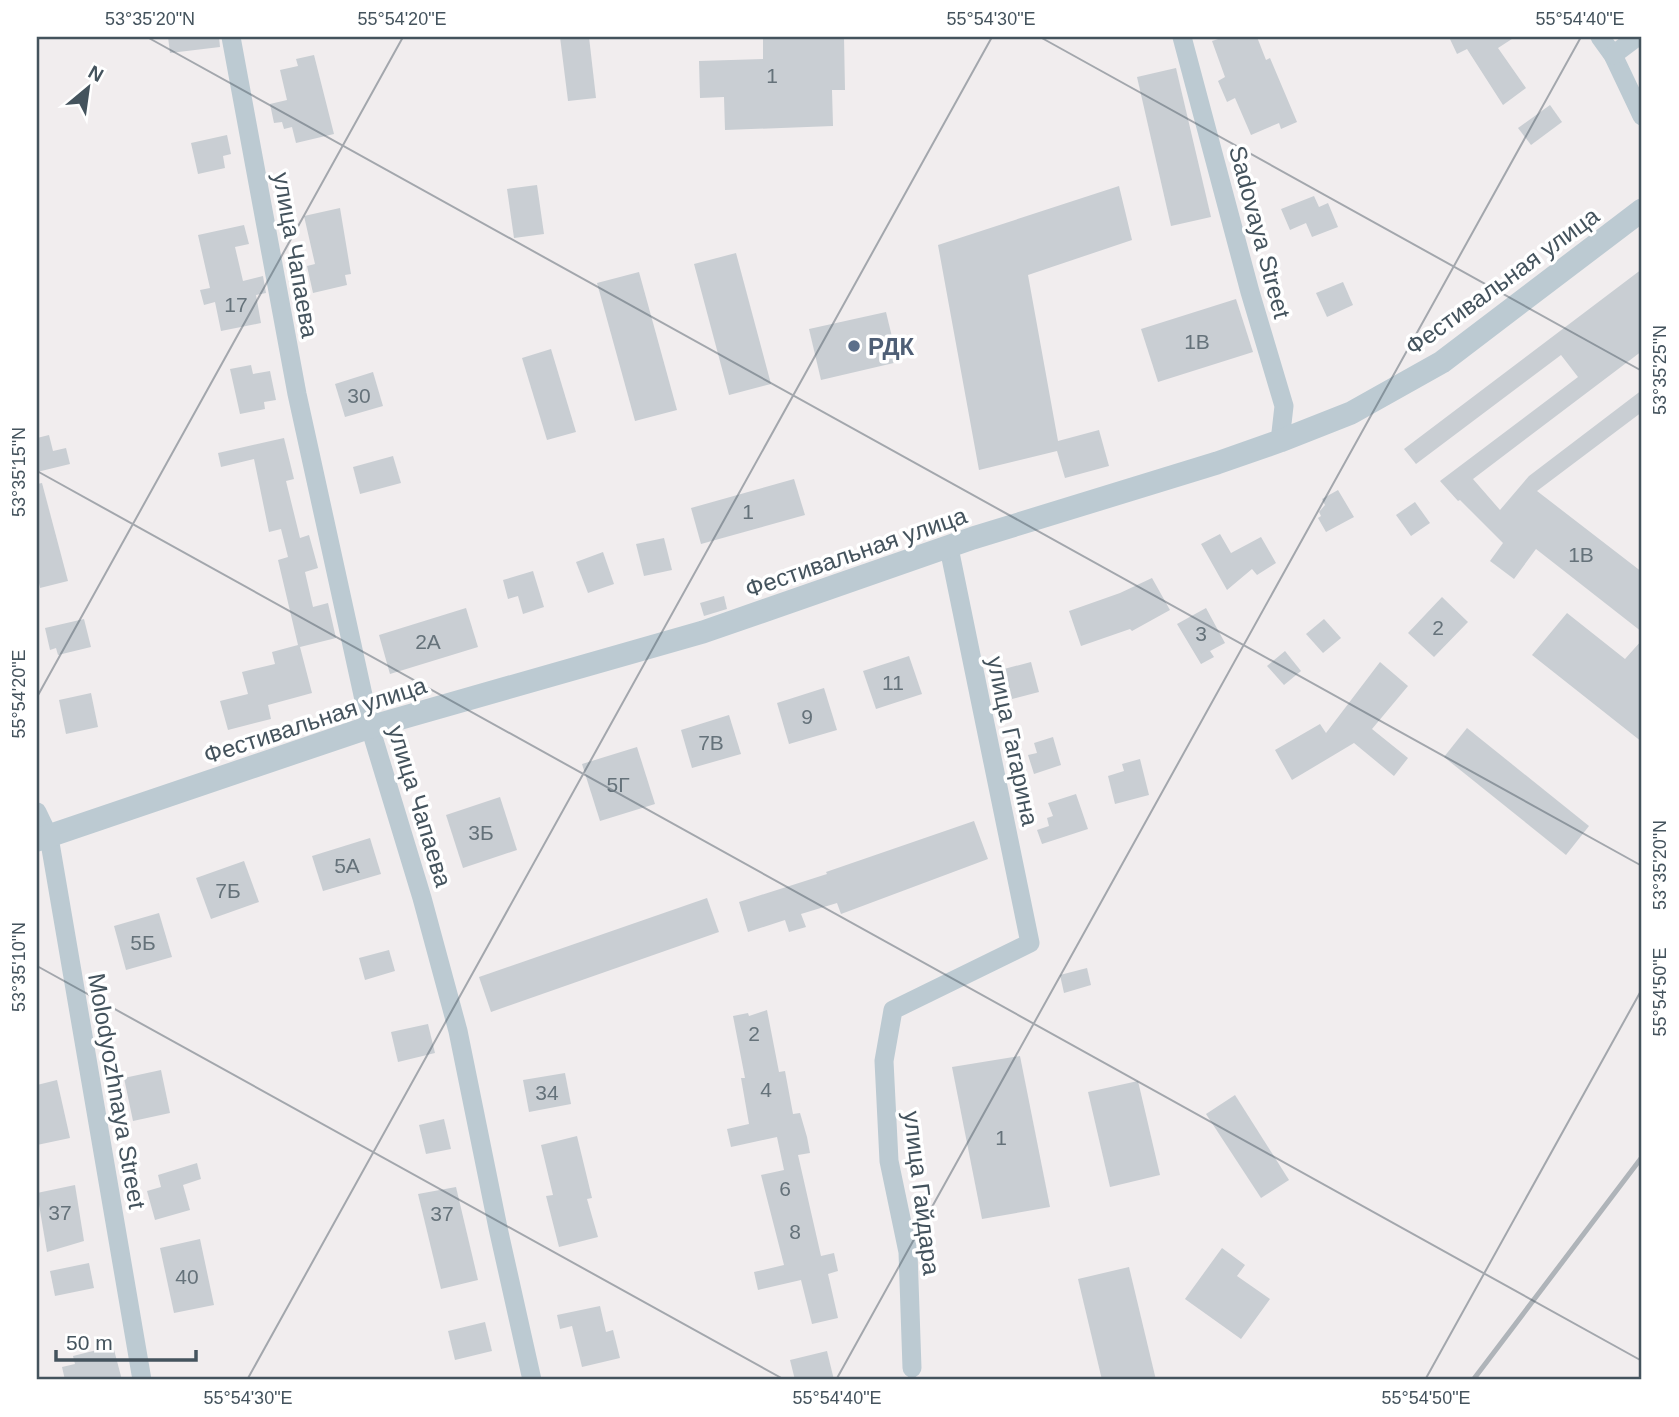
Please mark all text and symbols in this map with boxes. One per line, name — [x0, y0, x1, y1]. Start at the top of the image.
text: 53°35'20"N — [105, 9, 195, 29]
text: 55°54'20"E — [357, 9, 447, 29]
text: 55°54'30"E — [946, 9, 1036, 29]
text: 55°54'40"E — [1535, 9, 1625, 29]
north arrow — [52, 52, 122, 122]
text: N — [85, 61, 107, 86]
house number: 1 — [766, 64, 778, 87]
street label: Sadovaya Street — [1224, 143, 1296, 322]
street label: улица Чапаева — [268, 170, 324, 340]
street label: Фестивальная улица — [1400, 201, 1605, 360]
house number: 17 — [224, 293, 248, 316]
text: 53°35'25"N — [1650, 325, 1670, 415]
house number: 1В — [1184, 330, 1210, 353]
place label: РДК — [868, 333, 915, 360]
marker: РДК — [846, 338, 862, 354]
house number: 30 — [347, 384, 371, 407]
text: 53°35'15"N — [9, 427, 29, 517]
house number: 1 — [742, 500, 754, 523]
street label: Фестивальная улица — [742, 501, 971, 603]
house number: 1В — [1568, 543, 1594, 566]
house number: 2 — [1432, 616, 1444, 639]
house number: 3 — [1195, 622, 1207, 645]
house number: 2А — [415, 630, 441, 653]
text: 55°54'20"E — [9, 649, 29, 739]
street label: улица Гагарина — [982, 654, 1044, 829]
street label: Фестивальная улица — [200, 671, 430, 769]
house number: 11 — [882, 671, 904, 694]
house number: 9 — [801, 705, 813, 728]
street label: улица Чапаева — [383, 722, 458, 891]
house number: 7В — [698, 731, 724, 754]
house number: 5Г — [606, 773, 630, 796]
text: 53°35'20"N — [1650, 820, 1670, 910]
house number: 3Б — [468, 821, 494, 844]
house number: 5А — [334, 854, 360, 877]
house number: 7Б — [215, 879, 241, 902]
text: 53°35'10"N — [9, 922, 29, 1012]
house number: 5Б — [130, 931, 156, 954]
text: 55°54'50"E — [1650, 947, 1670, 1037]
street label: Molodyozhnaya Street — [83, 971, 151, 1211]
house number: 2 — [748, 1022, 760, 1045]
house number: 4 — [760, 1078, 772, 1101]
house number: 34 — [535, 1081, 559, 1104]
street label: улица Гайдара — [899, 1109, 946, 1277]
house number: 1 — [995, 1126, 1007, 1149]
house number: 6 — [779, 1177, 791, 1200]
house number: 37 — [48, 1201, 72, 1224]
house number: 37 — [430, 1202, 454, 1225]
house number: 8 — [789, 1220, 801, 1243]
house number: 40 — [175, 1265, 199, 1288]
scale bar — [56, 1319, 196, 1363]
text: 50 m — [66, 1331, 113, 1354]
text: 55°54'30"E — [203, 1388, 293, 1408]
text: 55°54'40"E — [792, 1388, 882, 1408]
text: 55°54'50"E — [1381, 1388, 1471, 1408]

